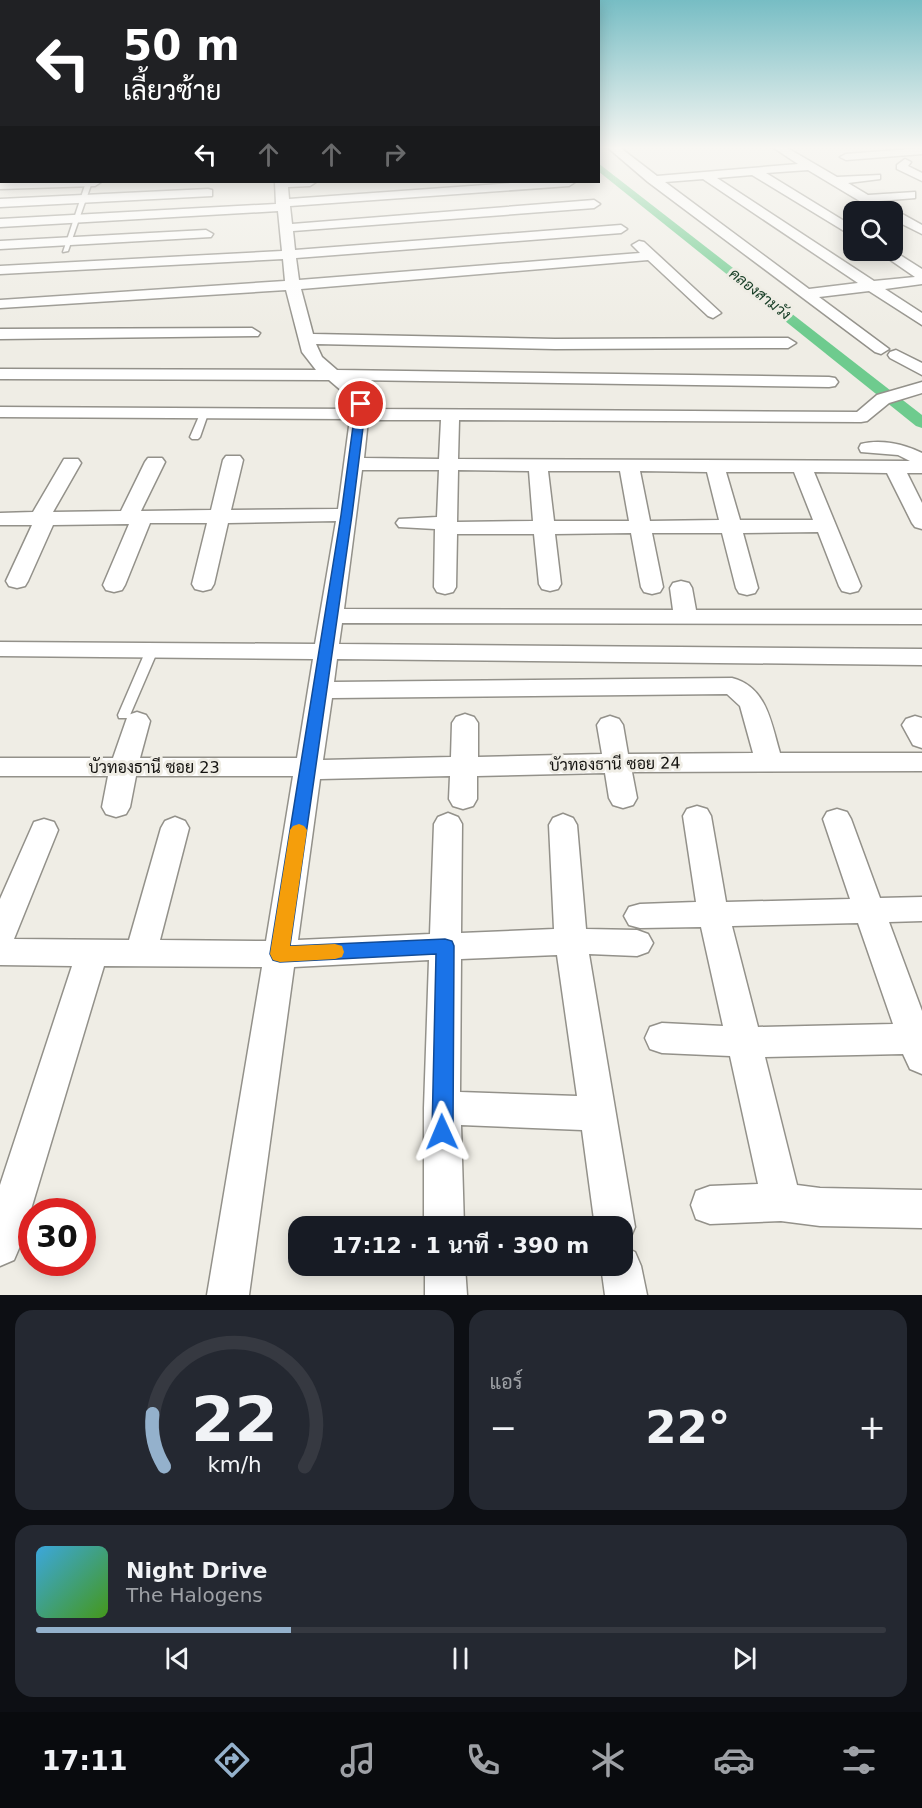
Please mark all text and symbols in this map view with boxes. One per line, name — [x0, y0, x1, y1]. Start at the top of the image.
text: 50 m — [123, 21, 240, 70]
icon: left — [24, 24, 102, 102]
text: เลี้ยวซ้าย — [123, 75, 221, 106]
icon: left — [189, 138, 222, 171]
icon: ahead — [252, 138, 285, 171]
icon: ahead — [315, 138, 348, 171]
icon: right — [378, 138, 411, 171]
map controls — [843, 201, 903, 261]
button: search — [843, 201, 903, 261]
water label: คลองสามวัง — [726, 264, 794, 324]
pin — [335, 378, 386, 429]
icon: arrive — [344, 387, 377, 420]
street label: บัวทองธานี ซอย 24 — [549, 751, 681, 775]
street label: บัวทองธานี ซอย 23 — [88, 756, 220, 777]
position arrow — [410, 1100, 474, 1164]
speed limit sign: 30 — [18, 1198, 96, 1276]
text: 17:12 · 1 นาที · 390 m — [332, 1233, 589, 1258]
text: แอร์ — [490, 1370, 523, 1394]
text: 22 — [191, 1383, 278, 1456]
text: 22° — [645, 1401, 730, 1454]
text: − — [490, 1408, 517, 1447]
text: + — [858, 1408, 886, 1447]
text: km/h — [207, 1452, 261, 1477]
text: Night Drive — [126, 1558, 267, 1583]
text: The Halogens — [126, 1583, 263, 1607]
icon: previous — [161, 1642, 194, 1675]
icon: pause — [444, 1642, 477, 1675]
icon: next — [728, 1642, 761, 1675]
icon: directions — [211, 1739, 253, 1781]
icon: music — [337, 1739, 379, 1781]
icon: phone — [462, 1739, 504, 1781]
icon: climate — [587, 1739, 629, 1781]
icon: car — [713, 1739, 755, 1781]
icon: filters — [838, 1739, 880, 1781]
text: 17:11 — [42, 1745, 128, 1776]

